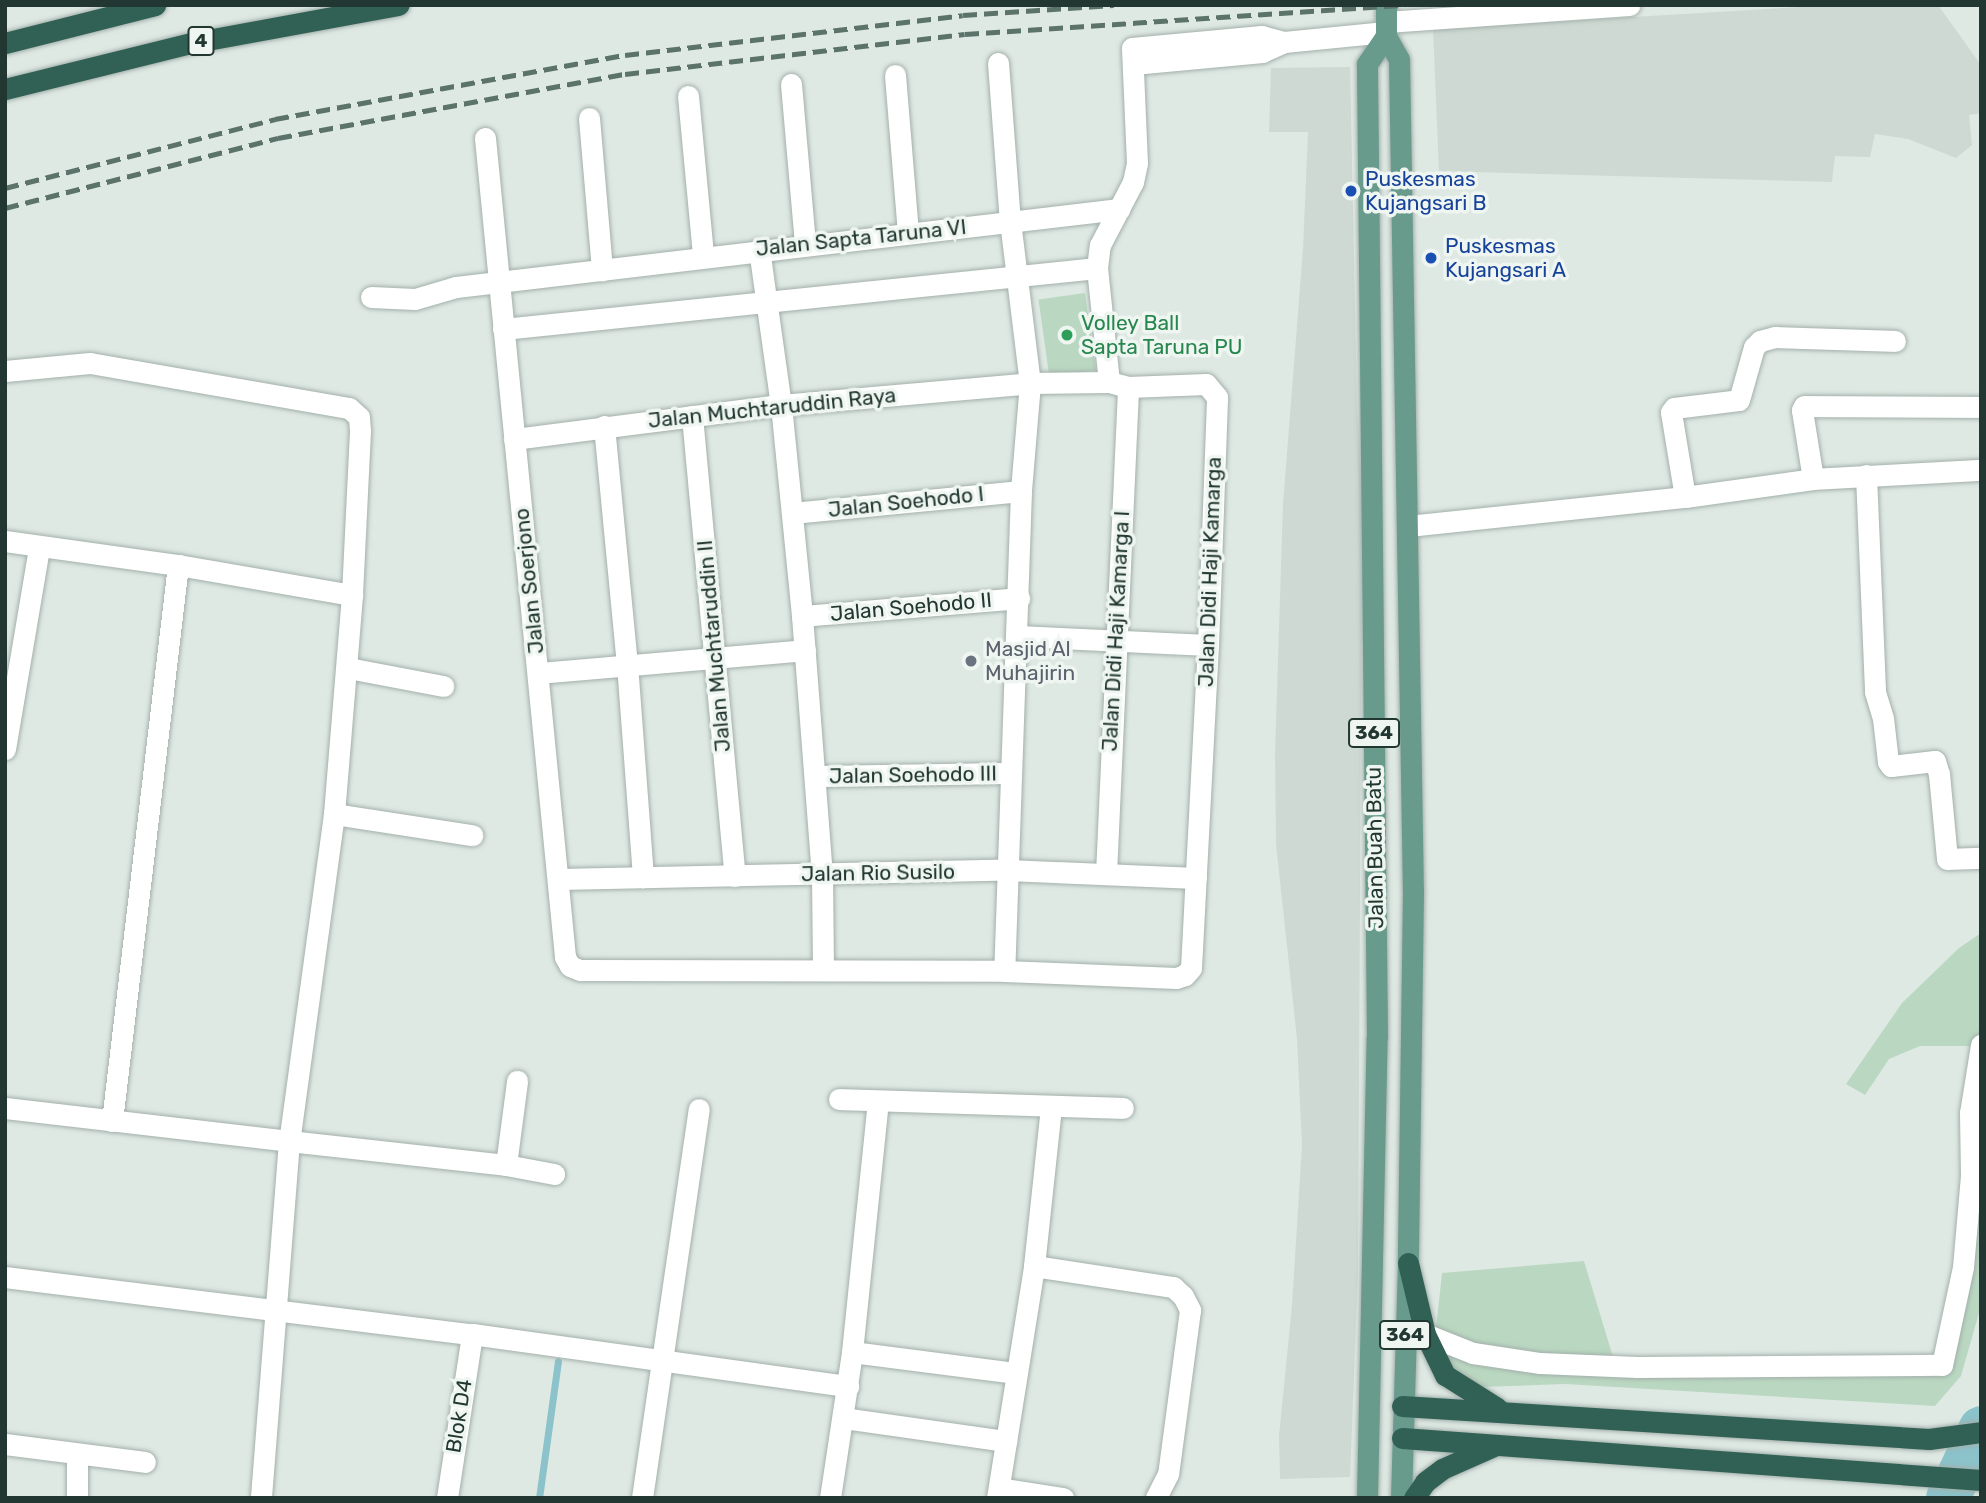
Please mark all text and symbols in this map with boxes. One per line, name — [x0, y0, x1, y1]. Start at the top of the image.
road number: 4 — [187, 25, 215, 56]
place label: Puskesmas Kujangsari B — [1365, 166, 1487, 216]
marker: Puskesmas Kujangsari B — [1343, 183, 1359, 199]
street label: Jalan Sapta Taruna VI — [754, 214, 968, 262]
place label: Puskesmas Kujangsari A — [1445, 233, 1567, 283]
marker: Puskesmas Kujangsari A — [1423, 250, 1439, 266]
place label: Volley Ball Sapta Taruna PU — [1081, 310, 1243, 360]
marker: Volley Ball Sapta Taruna PU — [1059, 327, 1075, 343]
street label: Jalan Muchtaruddin Raya — [647, 382, 897, 434]
street label: Jalan Didi Haji Kamarga — [1193, 457, 1227, 687]
street label: Jalan Soehodo I — [827, 481, 985, 523]
street label: Jalan Soerjono — [509, 507, 549, 655]
street label: Jalan Didi Haji Kamarga I — [1097, 510, 1135, 752]
street label: Jalan Muchtaruddin II — [692, 539, 736, 753]
street label: Jalan Soehodo II — [829, 587, 993, 627]
place label: Masjid Al Muhajirin — [985, 636, 1075, 686]
marker: Masjid Al Muhajirin — [963, 653, 979, 669]
road number: 364 — [1348, 718, 1400, 748]
street label: Jalan Soehodo III — [829, 761, 997, 789]
street label: Jalan Buah Batu — [1361, 767, 1389, 929]
street label: Jalan Rio Susilo — [801, 859, 955, 887]
road number: 364 — [1379, 1320, 1431, 1350]
street label: Blok D4 — [441, 1377, 477, 1455]

